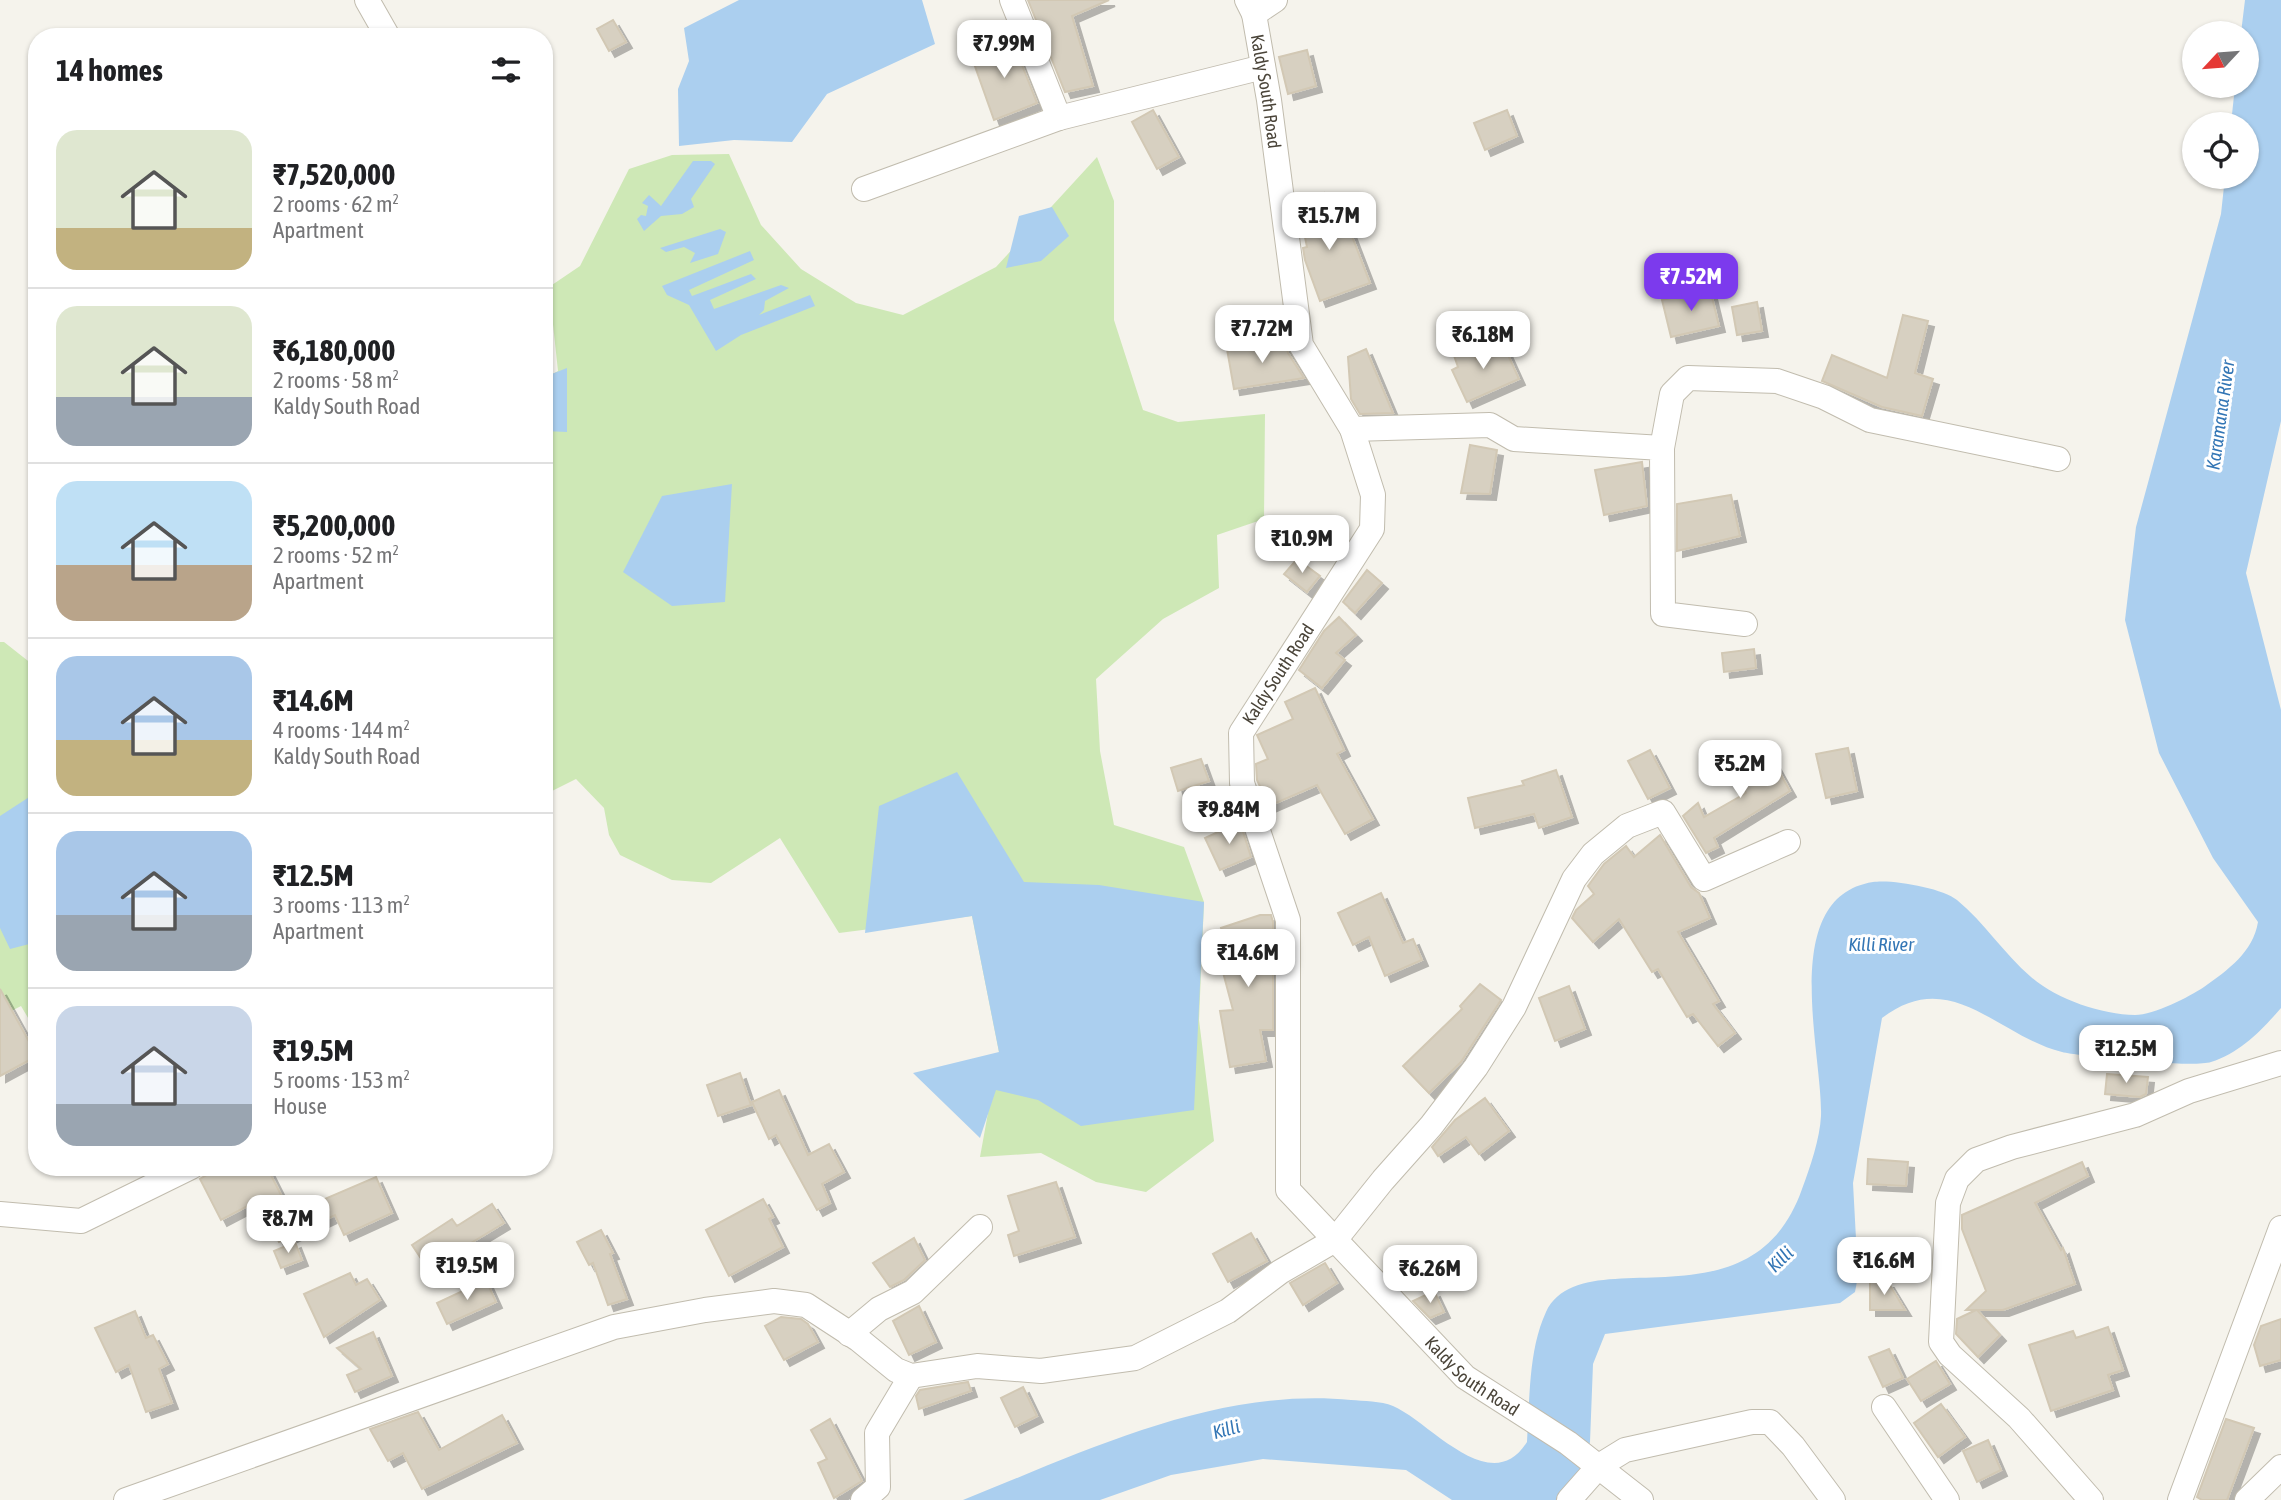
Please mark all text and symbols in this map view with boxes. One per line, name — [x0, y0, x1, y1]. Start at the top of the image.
pin: ₹7.99M — [947, 20, 1061, 80]
north arrow — [2182, 21, 2259, 98]
map controls — [2182, 21, 2259, 189]
text: ₹7.99M — [973, 30, 1035, 56]
street label: Kaldy South Road — [1247, 33, 1286, 150]
icon: filters — [487, 51, 525, 89]
text: 14 homes — [56, 53, 163, 87]
button: locate — [2182, 112, 2259, 189]
text: ₹7,520,000 — [273, 157, 395, 191]
icon: home — [112, 158, 196, 242]
text: 2 rooms · 62 m² — [273, 191, 399, 217]
pin: ₹15.7M — [1272, 192, 1386, 252]
text: ₹15.7M — [1298, 202, 1360, 228]
text: Apartment — [273, 217, 364, 243]
pin: ₹7.52M — [1634, 254, 1748, 313]
text: ₹7.52M — [1660, 263, 1722, 289]
pin: ₹7.72M — [1205, 306, 1319, 365]
pin: ₹6.18M — [1426, 312, 1540, 371]
text: ₹7.72M — [1231, 315, 1293, 341]
text: ₹6.18M — [1452, 321, 1514, 347]
text: ₹6,180,000 — [273, 333, 395, 367]
icon: home — [112, 334, 196, 418]
water label: Karamana River — [2201, 357, 2239, 471]
text: 2 rooms · 58 m² — [273, 367, 399, 393]
text: Kaldy South Road — [273, 393, 420, 419]
text: ₹5,200,000 — [273, 508, 395, 542]
icon: home — [112, 509, 196, 593]
pin: ₹10.9M — [1245, 516, 1359, 575]
text: ₹10.9M — [1271, 525, 1333, 551]
text: 2 rooms · 52 m² — [273, 542, 399, 568]
text: Apartment — [273, 568, 364, 594]
street label: Kaldy South Road — [1238, 620, 1318, 728]
text: ₹14.6M — [273, 683, 354, 717]
icon: home — [112, 684, 196, 768]
text: 4 rooms · 144 m² — [273, 717, 410, 743]
pin: ₹5.2M — [1691, 740, 1789, 800]
text: Kaldy South Road — [273, 743, 420, 769]
text: ₹5.2M — [1714, 750, 1766, 776]
pin: ₹9.84M — [1172, 786, 1286, 846]
text: ₹9.84M — [1198, 796, 1260, 822]
text: ₹12.5M — [273, 858, 354, 892]
icon: home — [112, 859, 196, 943]
text: 3 rooms · 113 m² — [273, 892, 410, 918]
text: Apartment — [273, 918, 364, 944]
pin: ₹14.6M — [1191, 930, 1305, 989]
water label: Killi River — [1848, 933, 1915, 955]
text: ₹14.6M — [1217, 939, 1279, 965]
pin: ₹12.5M — [2069, 1026, 2183, 1085]
text: ₹19.5M — [273, 1033, 354, 1067]
icon: home — [112, 1034, 196, 1118]
text: ₹12.5M — [2095, 1035, 2157, 1061]
text: 5 rooms · 153 m² — [273, 1067, 410, 1093]
text: House — [273, 1093, 327, 1119]
pin: ₹8.7M — [239, 1196, 337, 1255]
text: ₹8.7M — [262, 1205, 314, 1231]
pin: ₹16.6M — [1827, 1238, 1941, 1297]
pin: ₹19.5M — [410, 1242, 524, 1302]
water label: Killi — [1763, 1242, 1797, 1276]
pin: ₹6.26M — [1373, 1246, 1487, 1305]
text: ₹16.6M — [1853, 1247, 1915, 1273]
text: ₹19.5M — [436, 1252, 498, 1278]
text: ₹6.26M — [1399, 1255, 1461, 1281]
street label: Kaldy South Road — [1421, 1331, 1523, 1420]
water label: Killi — [1210, 1415, 1242, 1443]

